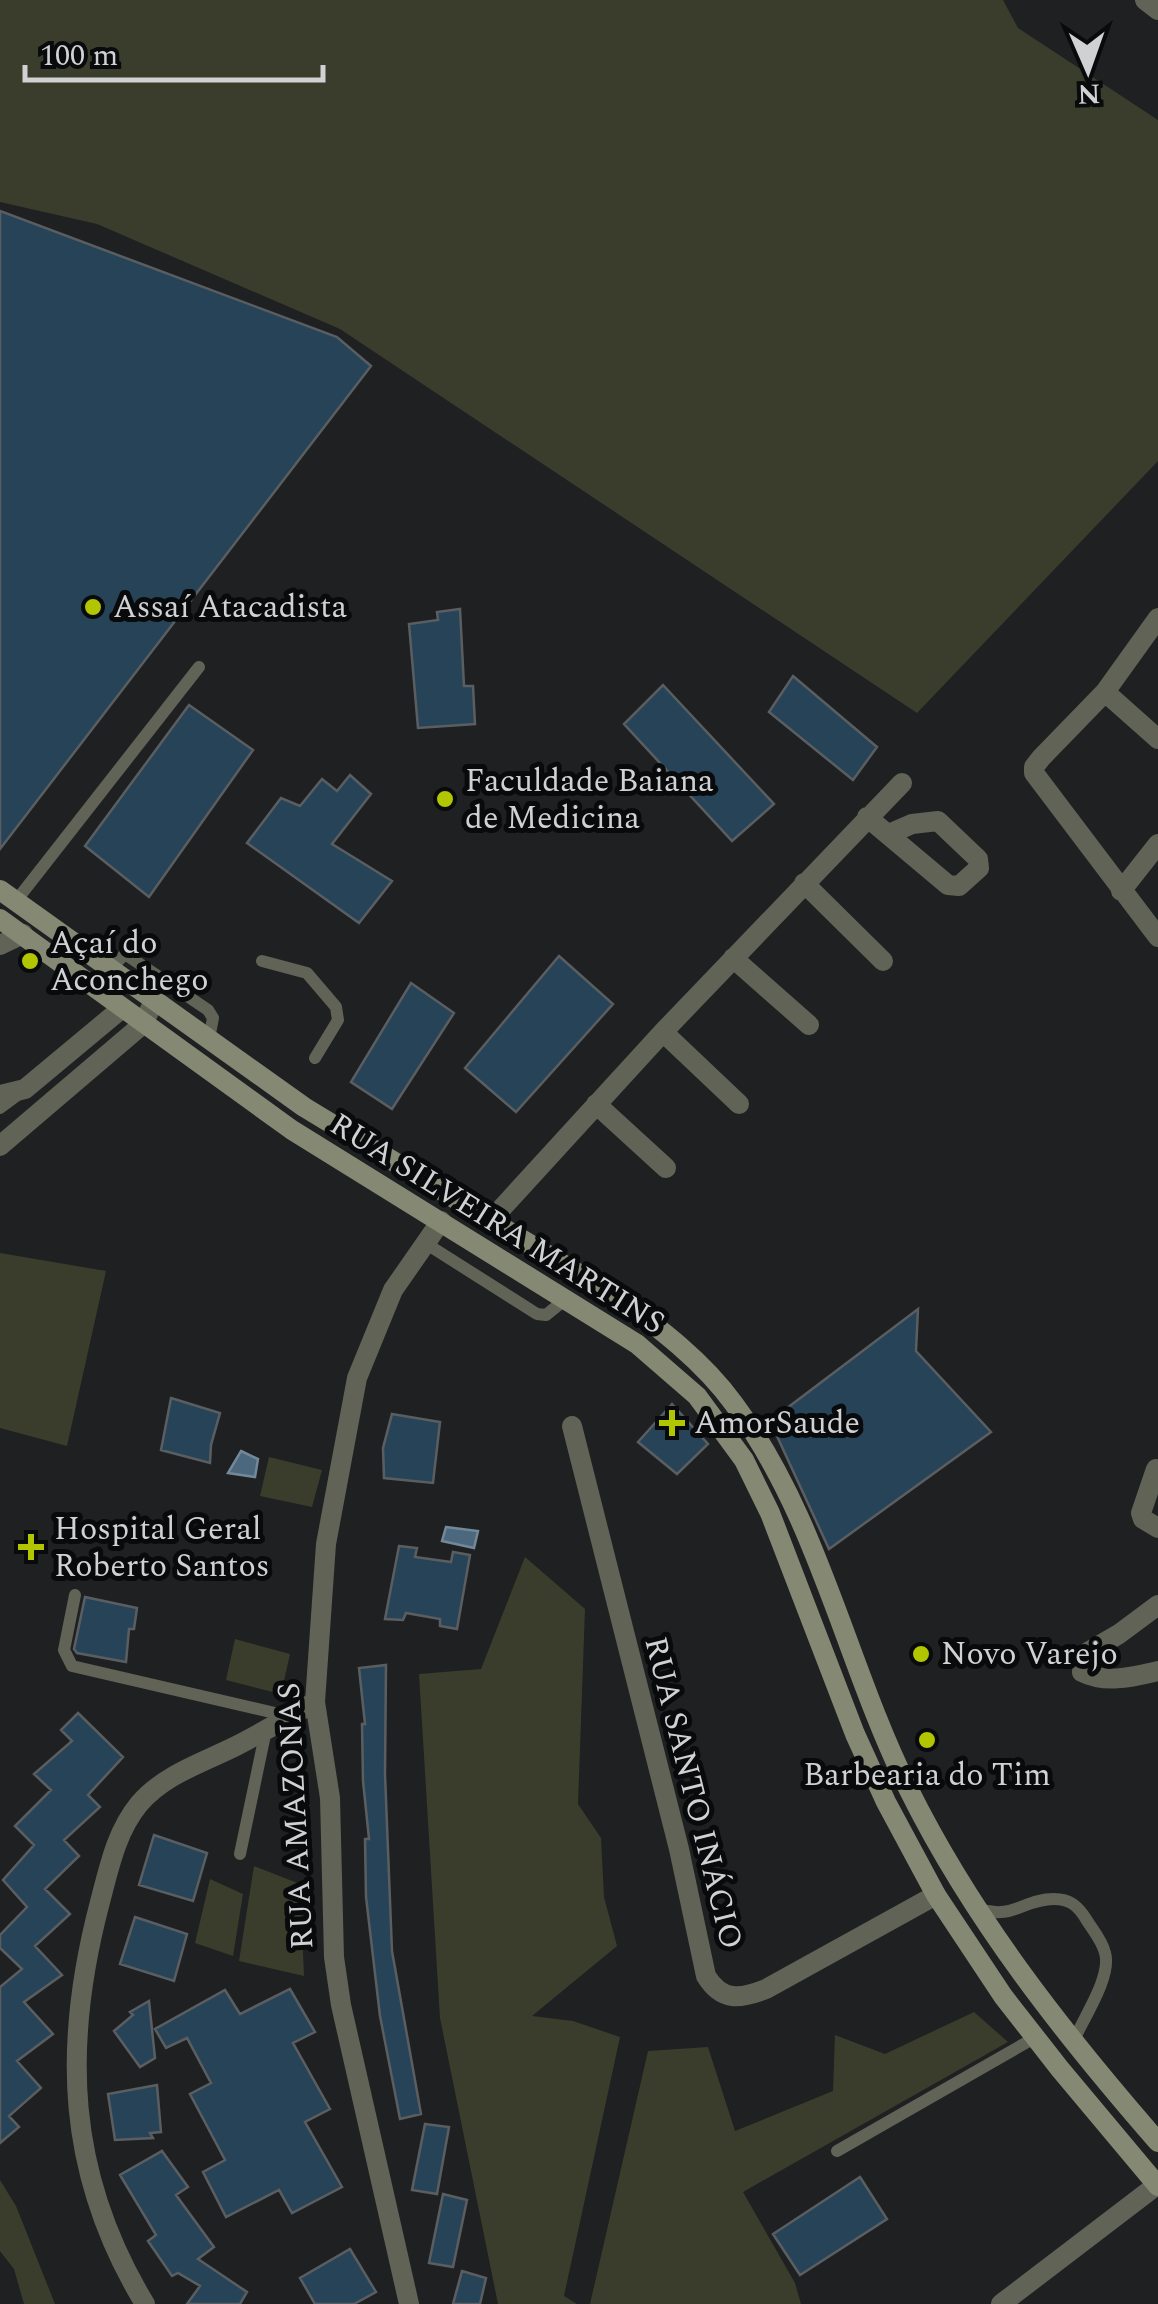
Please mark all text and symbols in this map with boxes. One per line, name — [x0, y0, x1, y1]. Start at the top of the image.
scale bar — [25, 20, 322, 82]
north arrow — [1038, 20, 1138, 120]
text: 100 m — [40, 33, 118, 79]
text: N — [1077, 72, 1101, 115]
place label: Assaí Atacadista — [113, 583, 347, 632]
marker: Assaí Atacadista — [82, 596, 104, 618]
place label: Faculdade Baiana de Medicina — [465, 757, 714, 843]
marker: Faculdade Baiana de Medicina — [434, 788, 456, 810]
place label: Açaí do Aconchego — [50, 919, 208, 1005]
marker: Açaí do Aconchego — [19, 950, 41, 972]
street label: RUA SILVEIRA MARTINS — [320, 1101, 674, 1347]
place label: AmorSaude — [694, 1399, 860, 1448]
marker: AmorSaude — [659, 1410, 685, 1436]
place label: Hospital Geral Roberto Santos — [54, 1505, 270, 1591]
marker: Hospital Geral Roberto Santos — [18, 1534, 44, 1560]
place label: Novo Varejo — [941, 1630, 1118, 1679]
street label: RUA SANTO INÁCIO — [630, 1632, 756, 1954]
marker: Novo Varejo — [910, 1643, 932, 1665]
street label: RUA AMAZONAS — [265, 1681, 327, 1951]
marker: Barbearia do Tim — [916, 1729, 938, 1751]
place label: Barbearia do Tim — [803, 1751, 1051, 1800]

